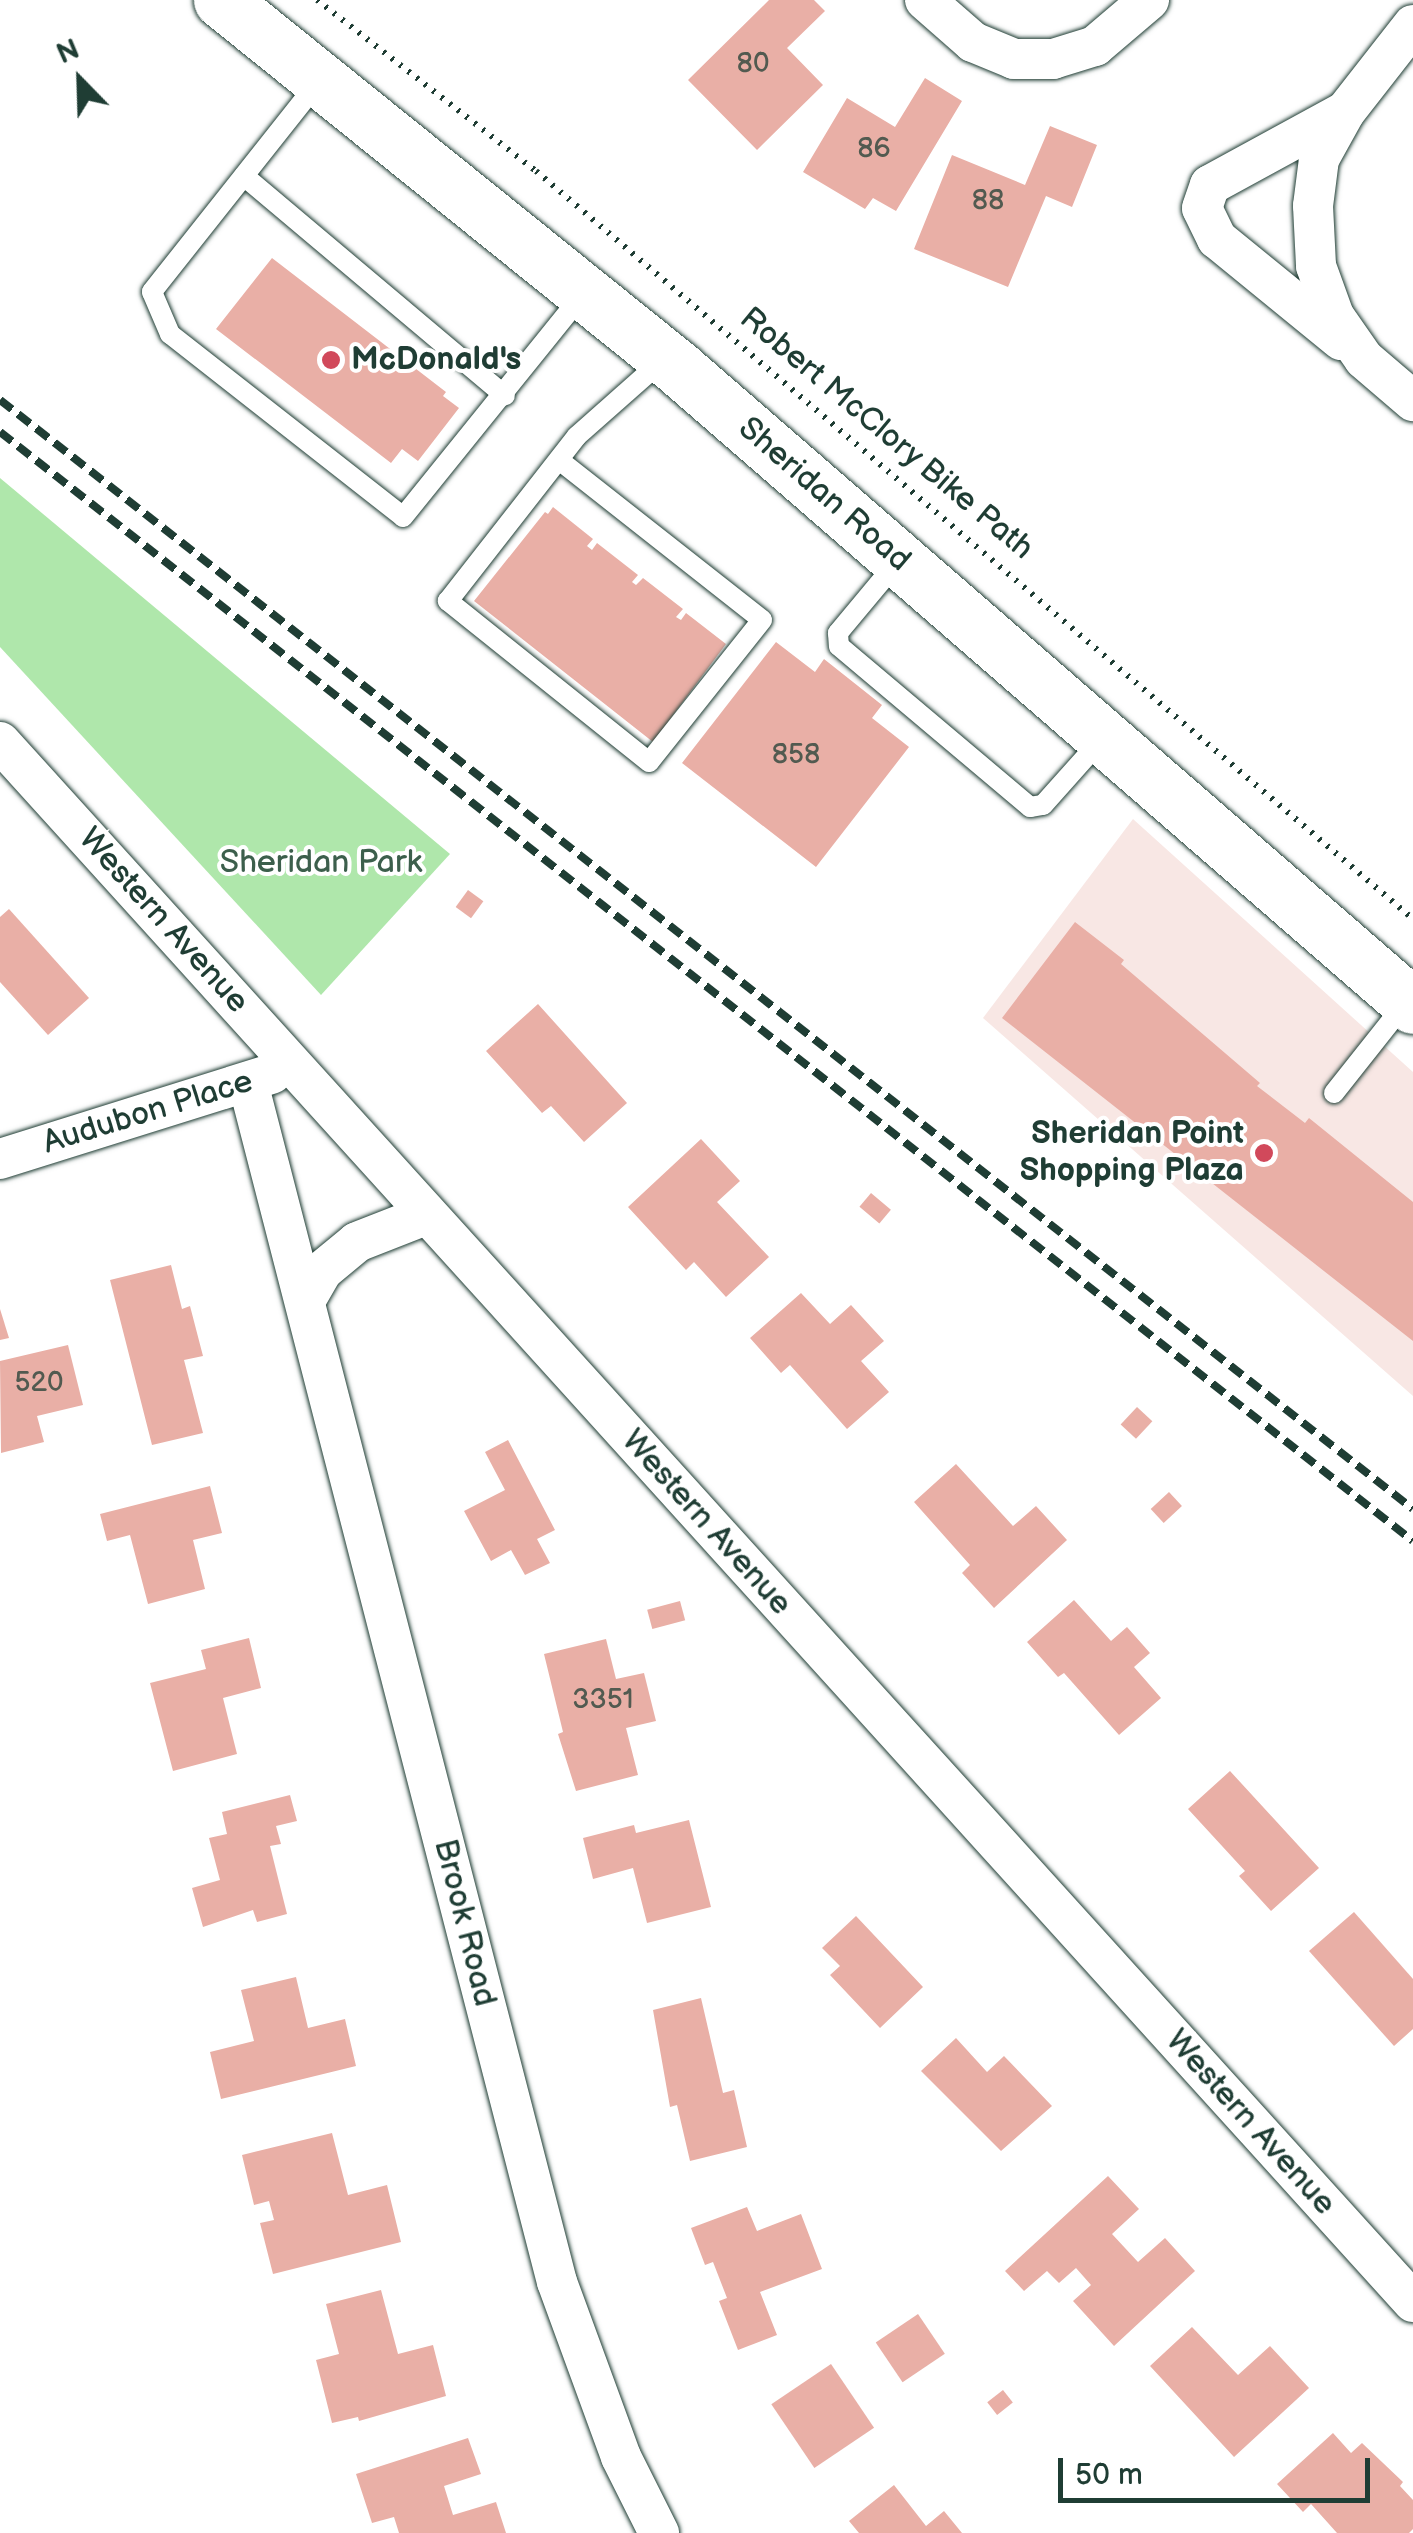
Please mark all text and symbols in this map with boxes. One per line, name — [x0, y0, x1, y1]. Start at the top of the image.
north arrow — [30, 30, 130, 130]
text: N — [52, 33, 84, 71]
house number: 80 — [737, 47, 769, 81]
house number: 86 — [857, 132, 891, 166]
house number: 88 — [972, 184, 1004, 218]
street label: Robert McClory Bike Path — [731, 299, 1041, 569]
place label: McDonald's — [351, 341, 521, 379]
marker: McDonald's — [320, 349, 342, 371]
street label: Sheridan Road — [730, 410, 918, 580]
house number: 858 — [772, 738, 820, 772]
street label: Western Avenue — [70, 821, 256, 1021]
park label: Sheridan Park — [220, 844, 422, 882]
street label: Audubon Place — [39, 1063, 257, 1163]
place label: Sheridan Point Shopping Plaza — [1020, 1116, 1244, 1191]
marker: Sheridan Point Shopping Plaza — [1253, 1142, 1275, 1164]
house number: 520 — [14, 1366, 64, 1400]
street label: Western Avenue — [613, 1423, 799, 1623]
house number: 3351 — [572, 1683, 634, 1717]
street label: Brook Road — [425, 1835, 503, 2011]
street label: Western Avenue — [1157, 2023, 1343, 2223]
scale bar — [1063, 2438, 1376, 2500]
text: 50 m — [1075, 2457, 1143, 2493]

